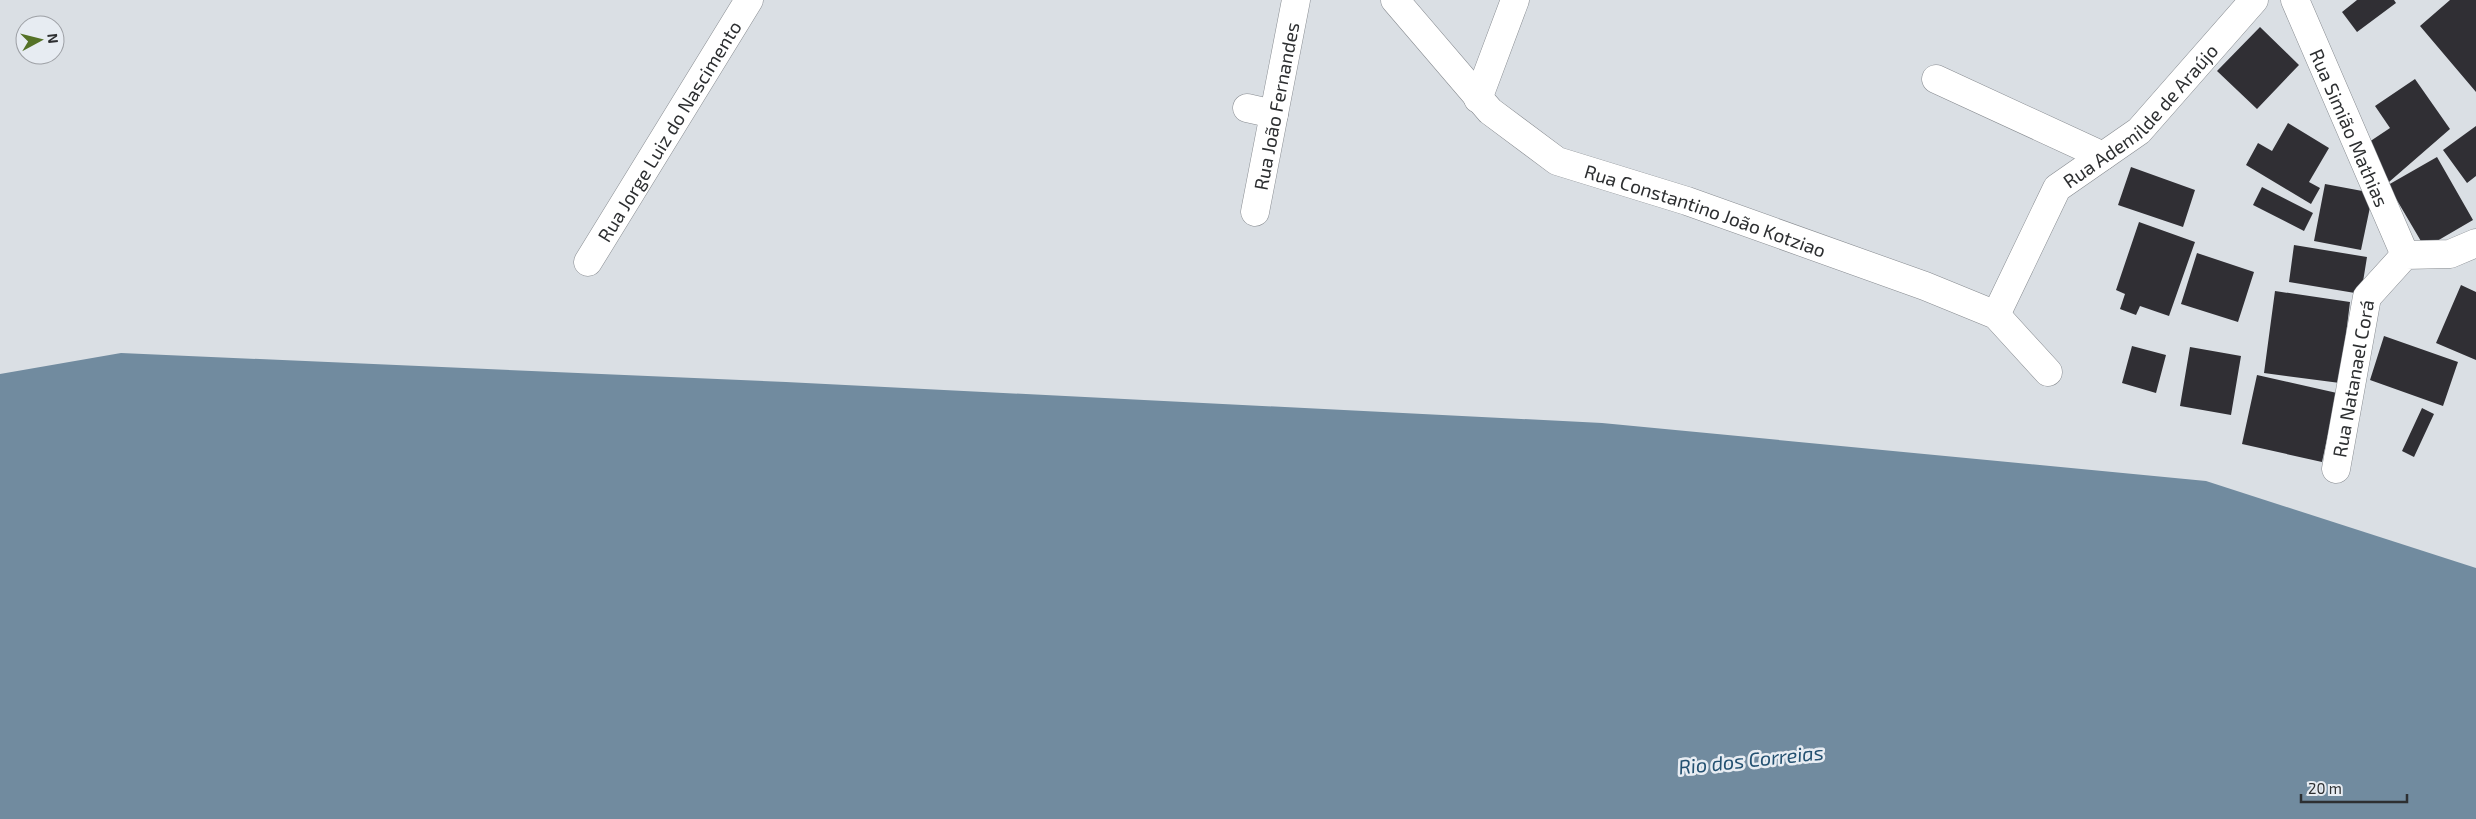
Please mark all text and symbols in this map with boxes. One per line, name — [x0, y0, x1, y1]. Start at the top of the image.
north arrow — [15, 15, 65, 65]
street label: Rua Jorge Luiz do Nascimento — [592, 16, 745, 246]
street label: Rua João Fernandes — [1248, 20, 1303, 192]
text: N — [44, 32, 62, 44]
street label: Rua Ademilde de Araújo — [2058, 39, 2222, 192]
street label: Rua Simião Mathias — [2306, 45, 2394, 210]
street label: Rua Constantino João Kotziao — [1582, 159, 1829, 261]
street label: Rua Natanael Corá — [2327, 298, 2378, 459]
water label: Rio dos Correias — [1677, 739, 1825, 779]
scale bar — [2301, 772, 2407, 804]
text: 20 m — [2308, 779, 2342, 797]

